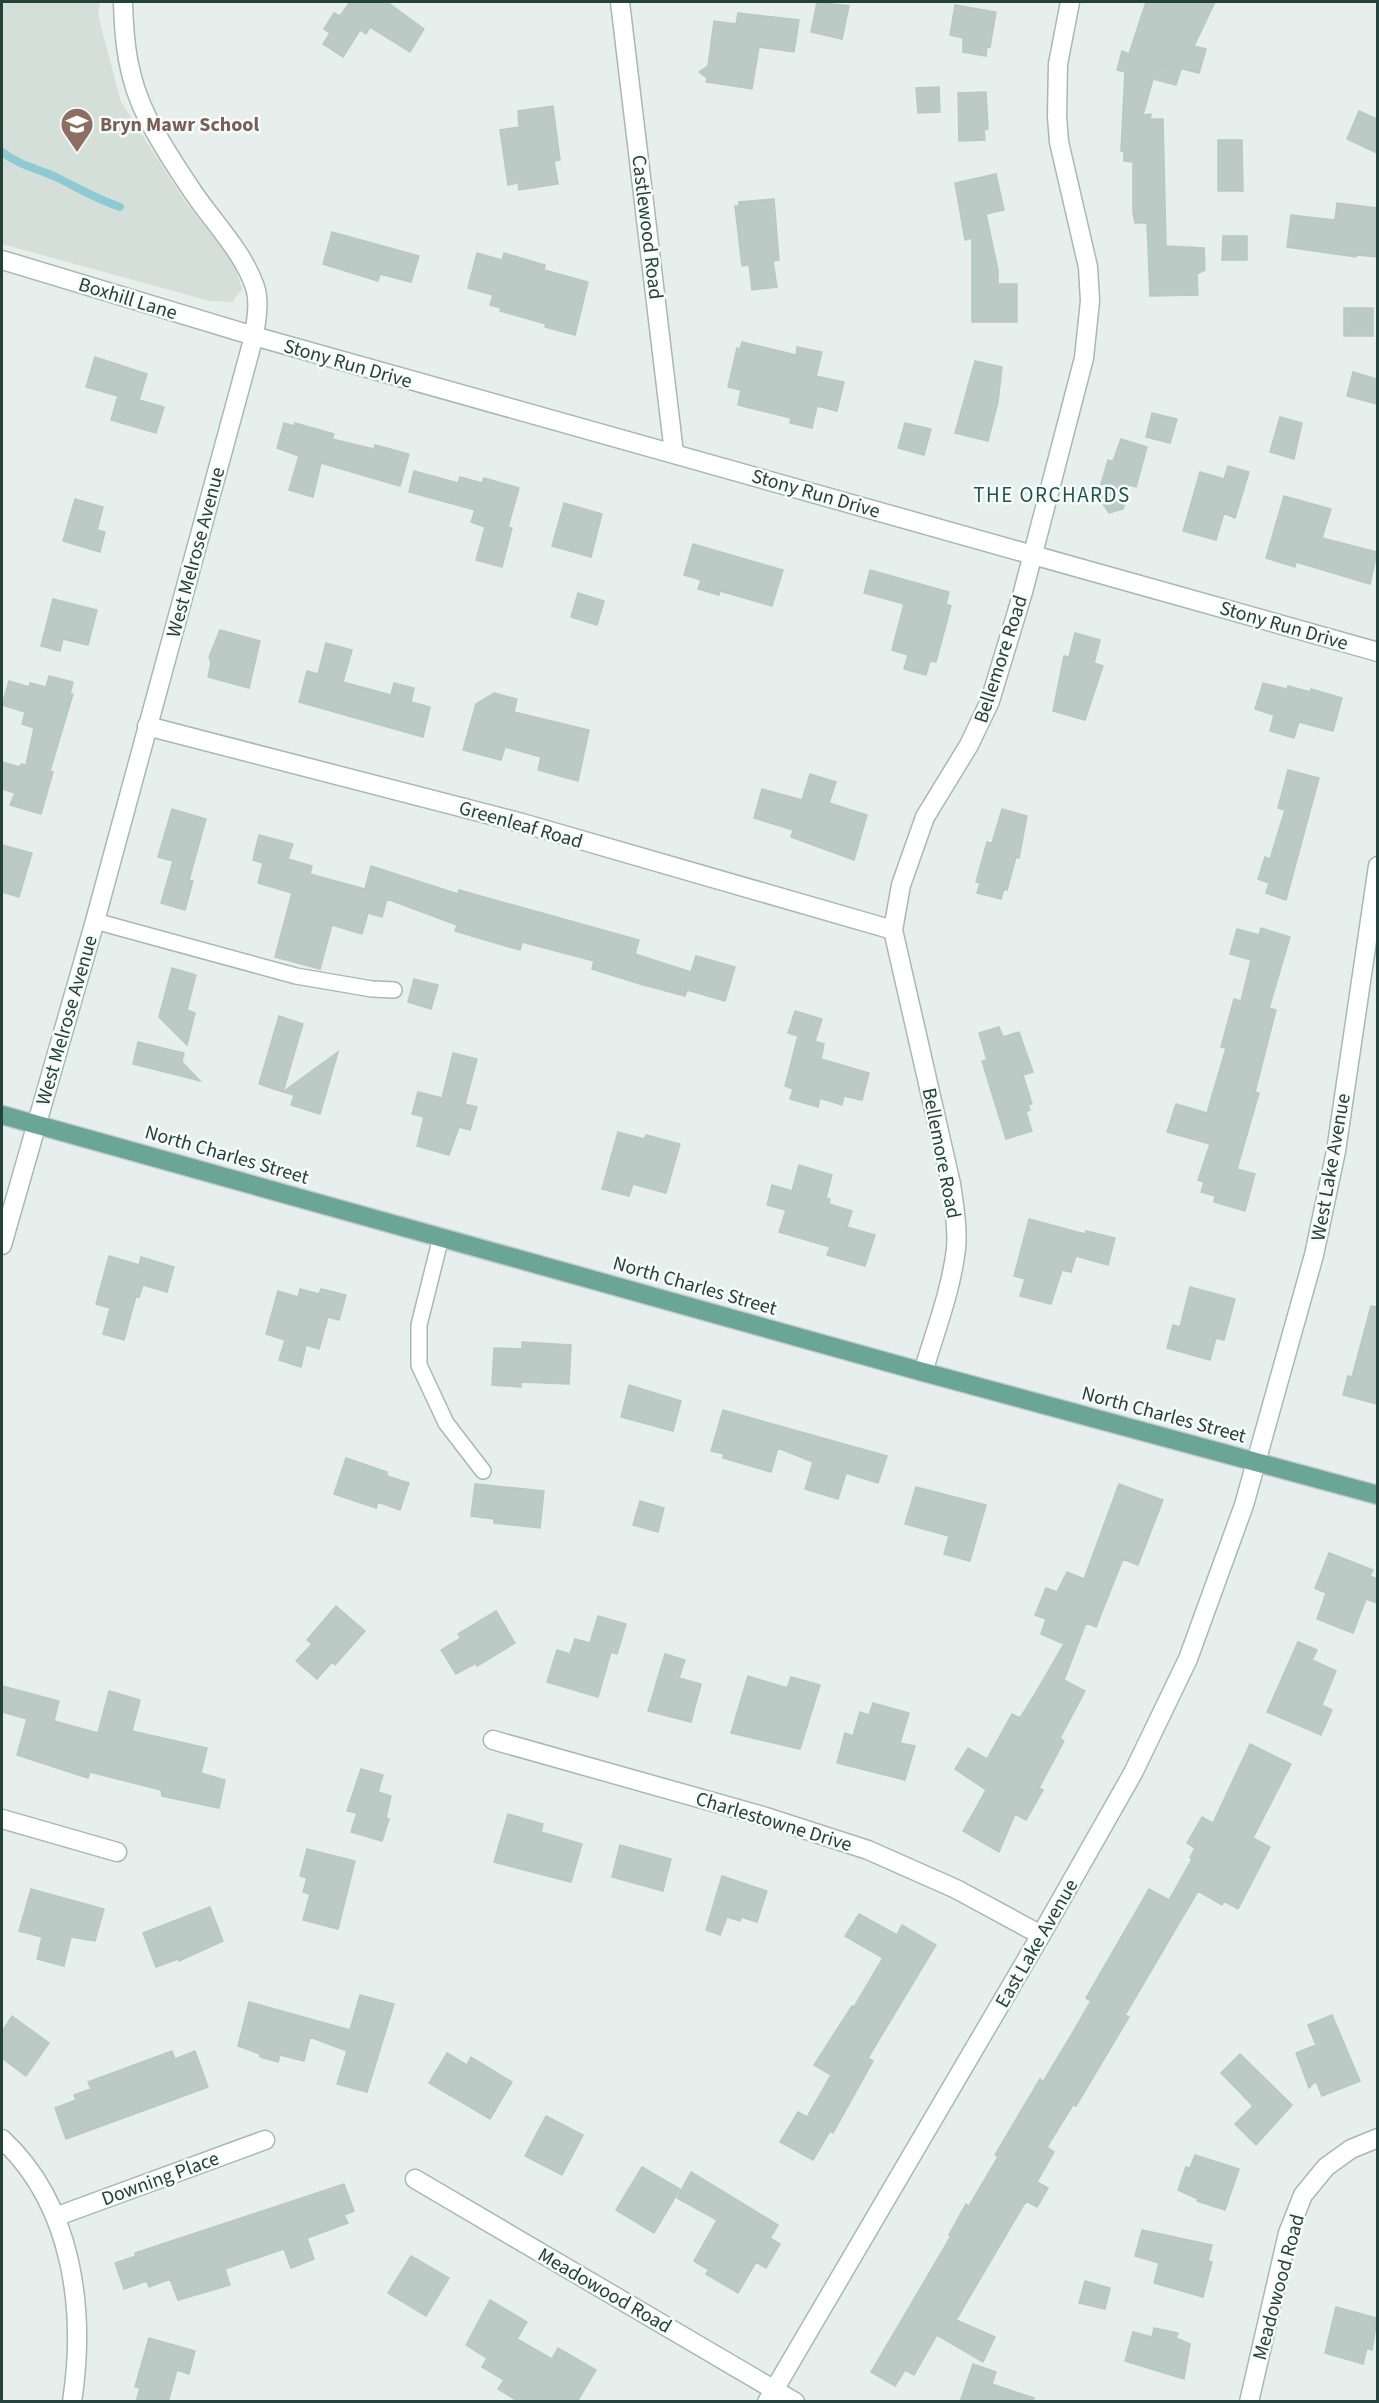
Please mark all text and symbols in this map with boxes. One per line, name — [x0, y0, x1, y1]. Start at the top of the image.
school or university icon: Bryn Mawr School — [59, 106, 95, 153]
place label: Bryn Mawr School — [100, 111, 259, 139]
street label: Castlewood Road — [624, 153, 670, 301]
street label: Boxhill Lane — [75, 271, 181, 327]
street label: Stony Run Drive — [280, 332, 415, 396]
street label: Stony Run Drive — [748, 462, 883, 526]
street label: West Melrose Avenue — [160, 464, 232, 641]
district label: THE ORCHARDS — [973, 480, 1131, 510]
street label: Bellemore Road — [967, 592, 1035, 727]
street label: Stony Run Drive — [1216, 594, 1351, 658]
street label: Greenleaf Road — [456, 794, 586, 856]
street label: West Melrose Avenue — [29, 932, 105, 1108]
street label: Bellemore Road — [915, 1085, 967, 1221]
street label: West Lake Avenue — [1304, 1091, 1358, 1243]
street label: North Charles Street — [142, 1118, 312, 1192]
street label: North Charles Street — [610, 1249, 780, 1323]
street label: North Charles Street — [1078, 1380, 1249, 1450]
street label: Charlestowne Drive — [692, 1785, 855, 1859]
street label: East Lake Avenue — [989, 1874, 1085, 2013]
street label: Downing Place — [98, 2145, 223, 2213]
street label: Meadowood Road — [1246, 2211, 1312, 2363]
street label: Meadowood Road — [532, 2241, 677, 2341]

